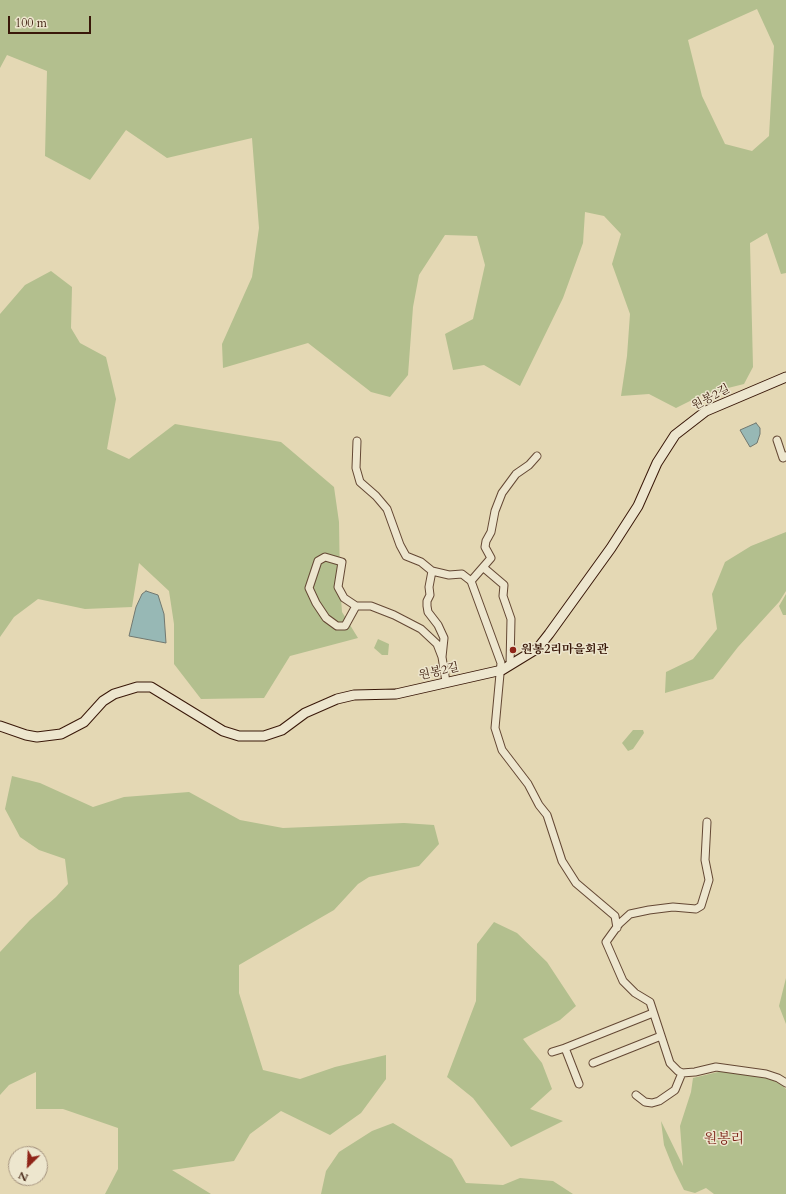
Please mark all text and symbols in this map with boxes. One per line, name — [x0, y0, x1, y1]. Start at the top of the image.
scale bar — [10, 8, 93, 34]
text: 100 m — [15, 15, 47, 31]
street label: 원봉2길 — [690, 382, 732, 414]
place label: 원봉2리마을회관 — [521, 643, 608, 657]
marker: 원봉2리마을회관 — [508, 645, 518, 655]
street label: 원봉2길 — [417, 660, 461, 684]
district label: 원봉리 — [704, 1132, 744, 1148]
north arrow — [8, 1146, 48, 1186]
text: N — [16, 1168, 31, 1185]

